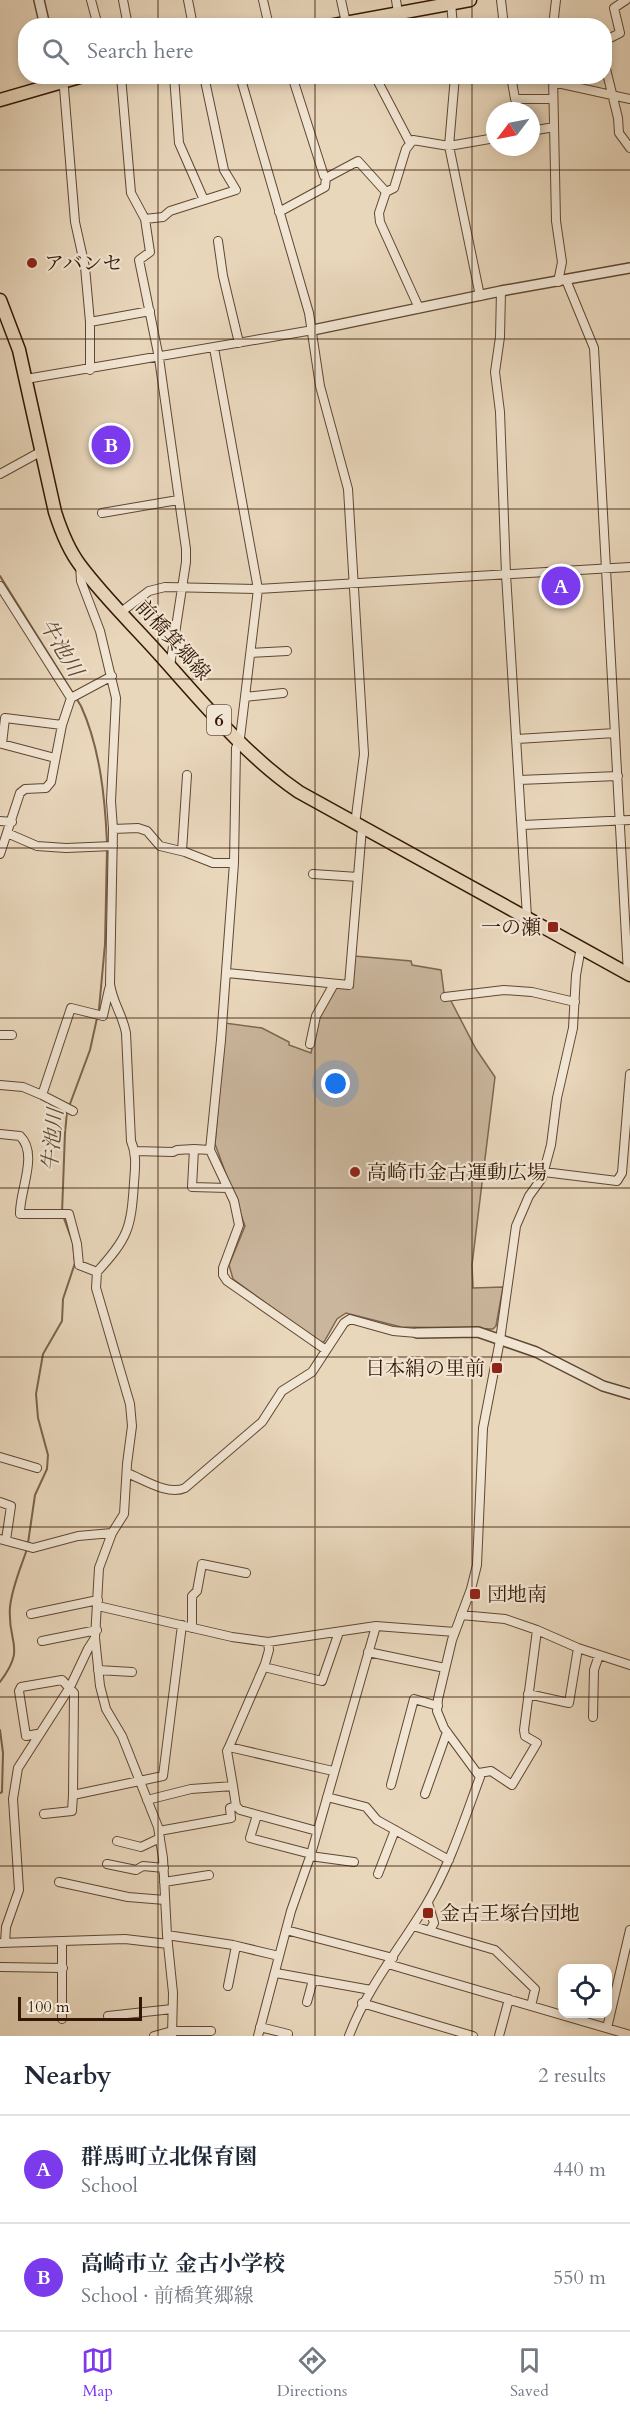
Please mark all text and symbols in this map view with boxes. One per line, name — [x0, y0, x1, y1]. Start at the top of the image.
search box — [18, 18, 612, 84]
icon: search — [39, 35, 72, 68]
text: Search here — [87, 36, 194, 66]
north arrow — [486, 102, 540, 156]
place label: アバンセ — [44, 250, 122, 277]
marker: アバンセ — [25, 256, 39, 270]
pin: B — [92, 422, 130, 468]
pin: A — [542, 564, 580, 608]
street label: 前橋箕郷線 — [130, 594, 216, 686]
water label: 牛池川 — [32, 614, 91, 684]
road number: 6 — [207, 705, 231, 735]
place label: 一の瀬 — [481, 914, 541, 941]
marker: 一の瀬 — [546, 920, 560, 934]
your location — [321, 1069, 350, 1098]
water label: 牛池川 — [35, 1105, 71, 1173]
place label: 高崎市金古運動広場 — [367, 1159, 547, 1186]
marker: 高崎市金古運動広場 — [348, 1165, 362, 1179]
place label: 日本絹の里前 — [365, 1355, 485, 1382]
marker: 日本絹の里前 — [490, 1361, 504, 1375]
place label: 団地南 — [487, 1581, 547, 1608]
marker: 団地南 — [468, 1587, 482, 1601]
place label: 金古王塚台団地 — [440, 1900, 580, 1927]
marker: 金古王塚台団地 — [421, 1906, 435, 1920]
map controls — [558, 1964, 612, 2018]
button: locate — [558, 1964, 612, 2018]
scale bar — [18, 1994, 142, 2022]
text: 100 m — [27, 1996, 69, 2018]
text: Nearby — [24, 2058, 112, 2093]
text: 2 results — [538, 2062, 606, 2089]
text: 群馬町立北保育園 — [81, 2142, 257, 2172]
text: A — [36, 2156, 51, 2183]
text: 440 m — [553, 2156, 606, 2183]
text: School — [81, 2172, 138, 2199]
text: 高崎市立 金古小学校 — [81, 2249, 285, 2279]
text: B — [36, 2264, 51, 2291]
text: 550 m — [553, 2264, 606, 2291]
text: School · 前橋箕郷線 — [81, 2282, 254, 2309]
tab: Map — [81, 2344, 114, 2402]
tab: Directions — [277, 2344, 347, 2402]
tab: Saved — [510, 2344, 549, 2402]

